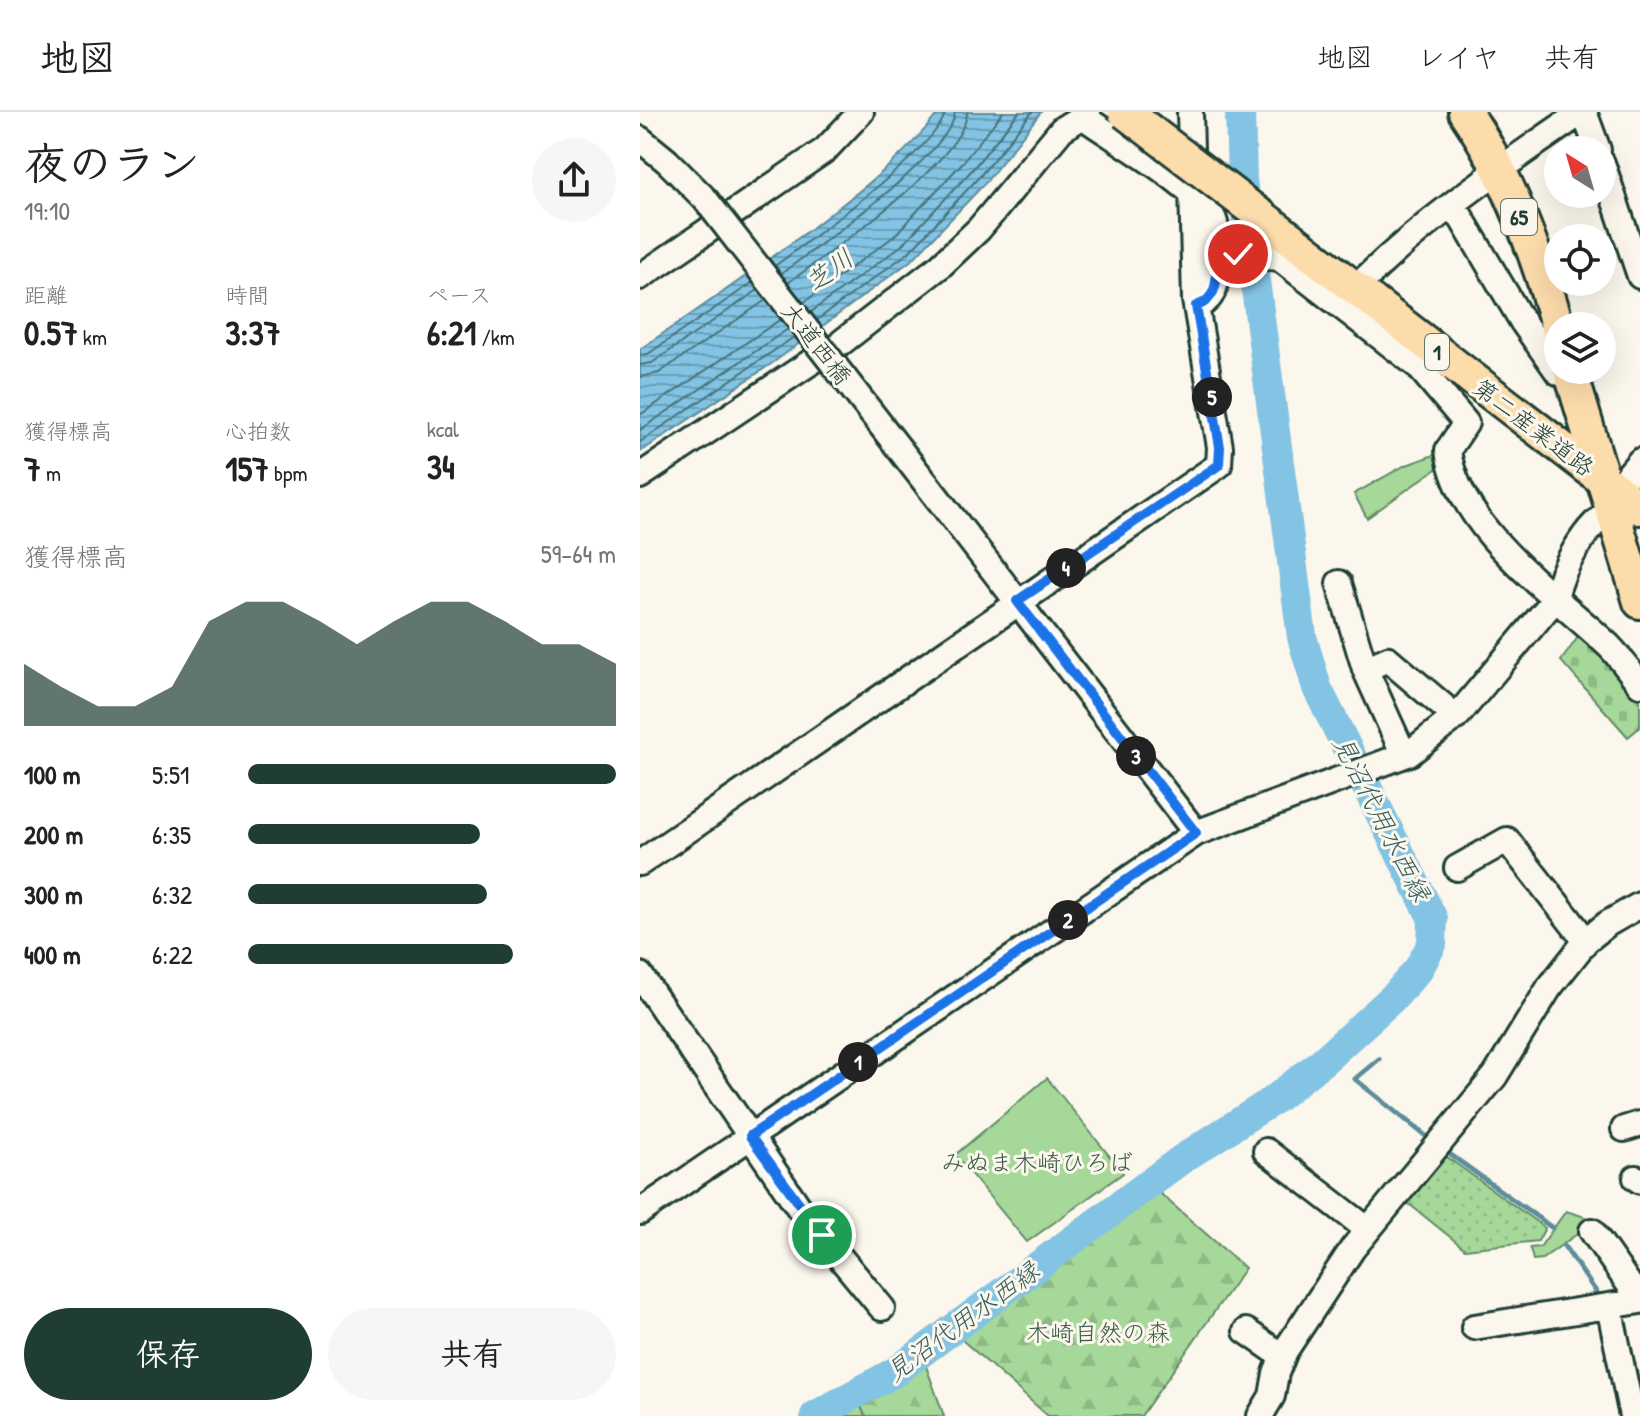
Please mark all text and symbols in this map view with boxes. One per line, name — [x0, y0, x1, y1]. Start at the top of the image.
text: 地図 — [40, 31, 116, 83]
text: 地図 — [1317, 38, 1373, 76]
text: レイヤ — [1417, 38, 1500, 76]
text: 共有 — [1544, 38, 1600, 76]
text: 夜のラン — [24, 133, 200, 193]
north arrow — [1544, 136, 1616, 208]
map controls — [1544, 136, 1616, 384]
button: share — [532, 138, 616, 222]
text: 19:10 — [24, 193, 70, 228]
road number: 65 — [1501, 199, 1537, 235]
pin — [1204, 220, 1272, 288]
button: locate — [1544, 224, 1616, 296]
icon: check — [1216, 232, 1260, 276]
water label: 芝川 — [798, 240, 860, 300]
text: 距離 — [24, 280, 68, 310]
text: 時間 — [225, 280, 269, 310]
text: ペース — [427, 280, 491, 310]
street label: 大道西橋 — [775, 295, 859, 391]
text: 0.57 — [24, 310, 78, 356]
text: 3:37 — [225, 310, 281, 356]
text: 6:21 — [427, 310, 476, 356]
button: layers — [1544, 312, 1616, 384]
text: km — [78, 322, 107, 352]
text: /km — [476, 322, 515, 352]
road number: 1 — [1425, 334, 1449, 370]
street label: 第二産業道路 — [1467, 371, 1601, 483]
pin: 5 — [1192, 377, 1232, 417]
text: 5 — [1207, 382, 1217, 412]
text: kcal — [427, 414, 459, 444]
text: 獲得標高 — [24, 416, 112, 446]
text: 心拍数 — [225, 416, 291, 446]
text: 34 — [427, 444, 455, 490]
text: 7 — [24, 446, 41, 492]
text: 157 — [225, 446, 269, 492]
text: m — [41, 458, 61, 488]
text: bpm — [269, 458, 307, 488]
text: 59–64 m — [541, 536, 616, 571]
text: 獲得標高 — [24, 539, 128, 574]
pin: 4 — [1046, 548, 1086, 588]
text: 4 — [1062, 553, 1070, 583]
water label: 見沼代用水西縁 — [1325, 729, 1440, 909]
pin: 3 — [1116, 736, 1156, 776]
text: 3 — [1131, 741, 1141, 771]
text: 100 m — [24, 757, 80, 792]
text: 5:51 — [152, 757, 189, 792]
text: 200 m — [24, 817, 83, 852]
text: 6:35 — [152, 817, 191, 852]
text: 300 m — [24, 877, 83, 912]
text: 6:32 — [152, 877, 192, 912]
pin: 2 — [1048, 900, 1088, 940]
text: 2 — [1063, 905, 1073, 935]
text: 400 m — [24, 937, 81, 972]
text: 6:22 — [152, 937, 193, 972]
pin: 1 — [838, 1042, 878, 1082]
text: 1 — [854, 1047, 862, 1077]
park label: みぬま木崎ひろば — [941, 1146, 1133, 1178]
pin — [788, 1201, 856, 1269]
icon: arrive — [800, 1213, 844, 1257]
water label: 見沼代用水西縁 — [878, 1252, 1048, 1389]
button: 保存 — [24, 1308, 312, 1400]
button: 共有 — [328, 1308, 616, 1400]
park label: 木崎自然の森 — [1026, 1316, 1170, 1348]

